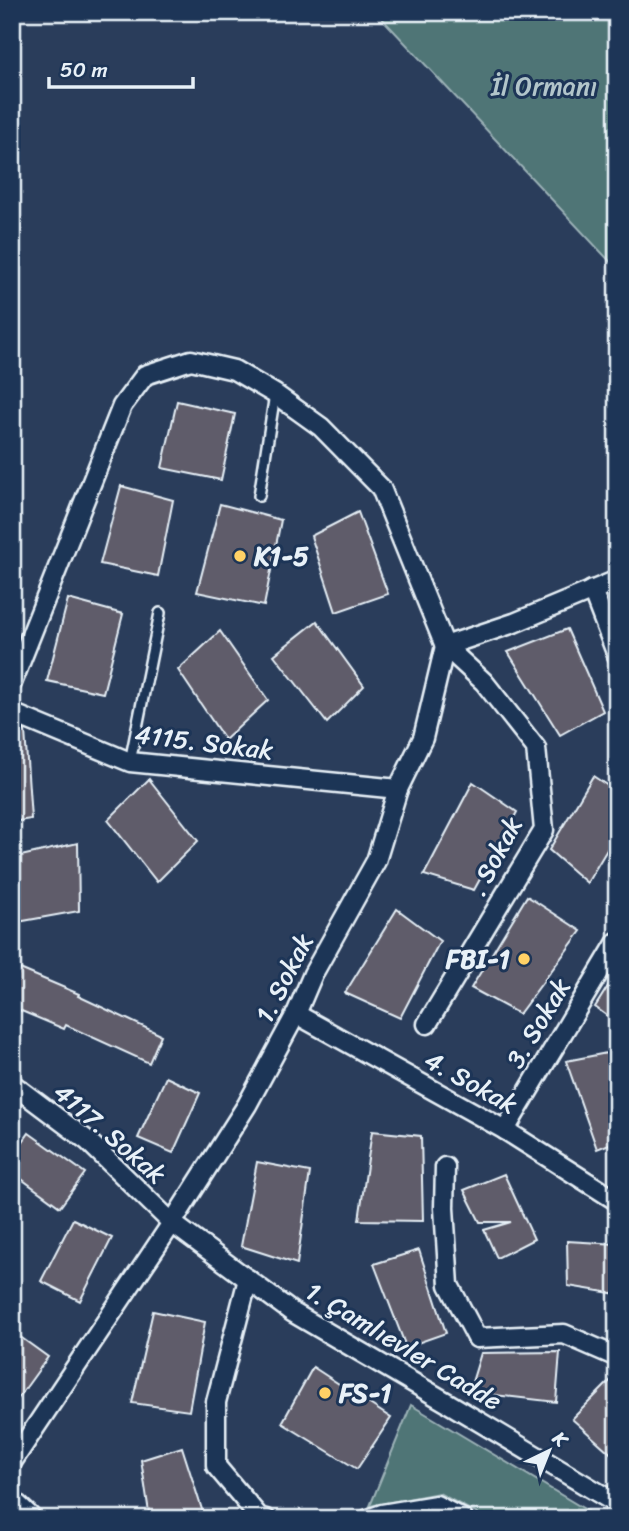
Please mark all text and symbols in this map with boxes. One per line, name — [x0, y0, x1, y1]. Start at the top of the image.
scale bar — [49, 46, 192, 90]
text: 50 m — [60, 51, 108, 89]
park label: İl Ormanı — [490, 63, 597, 109]
place label: K1-5 — [253, 533, 309, 579]
marker: K1-5 — [232, 548, 248, 564]
street label: 4115. Sokak — [132, 711, 276, 773]
street label: . Sokak — [455, 808, 535, 904]
street label: 1. Sokak — [242, 925, 326, 1031]
place label: FBI-1 — [445, 936, 510, 982]
marker: FBI-1 — [516, 951, 532, 967]
street label: 3. Sokak — [493, 969, 583, 1077]
street label: 4. Sokak — [416, 1037, 527, 1127]
street label: 4117. Sokak — [43, 1070, 177, 1196]
street label: 1. Çamlıevler Cadde — [296, 1269, 512, 1423]
place label: FS-1 — [338, 1370, 391, 1416]
marker: FS-1 — [317, 1385, 333, 1401]
north arrow — [514, 1416, 584, 1486]
text: K — [544, 1422, 577, 1456]

